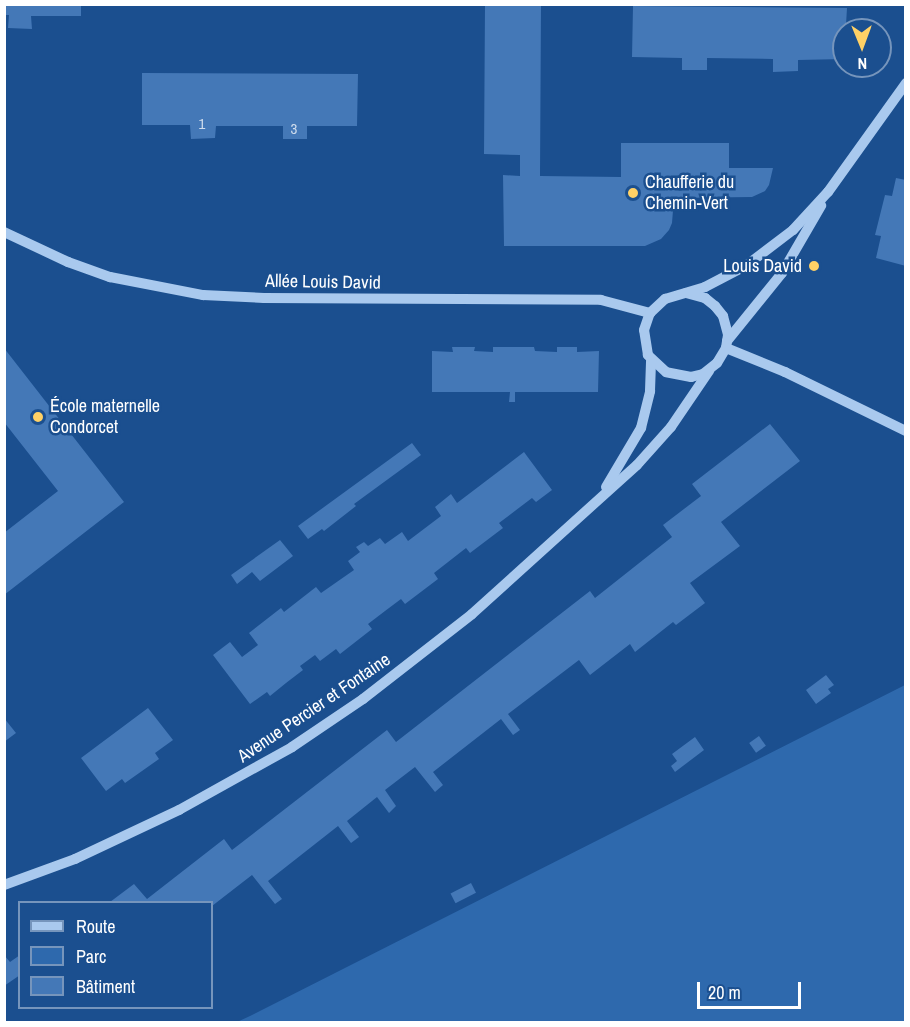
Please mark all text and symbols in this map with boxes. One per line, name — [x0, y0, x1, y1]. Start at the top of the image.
north arrow — [832, 18, 892, 78]
text: N — [857, 53, 867, 75]
house number: 1 — [199, 115, 205, 133]
house number: 3 — [291, 120, 297, 138]
place label: Chaufferie du Chemin-Vert — [645, 172, 734, 214]
marker: Chaufferie du Chemin-Vert — [626, 186, 640, 200]
place label: Louis David — [723, 255, 802, 277]
marker: Louis David — [807, 259, 821, 273]
street label: Allée Louis David — [265, 270, 381, 294]
place label: École maternelle Condorcet — [50, 396, 160, 438]
marker: École maternelle Condorcet — [31, 410, 45, 424]
street label: Avenue Percier et Fontaine — [234, 649, 394, 767]
legend — [18, 901, 213, 1009]
text: Route — [76, 914, 115, 939]
text: Parc — [76, 944, 106, 969]
scale bar — [700, 970, 804, 1008]
text: Bâtiment — [76, 974, 135, 999]
text: 20 m — [708, 980, 741, 1005]

